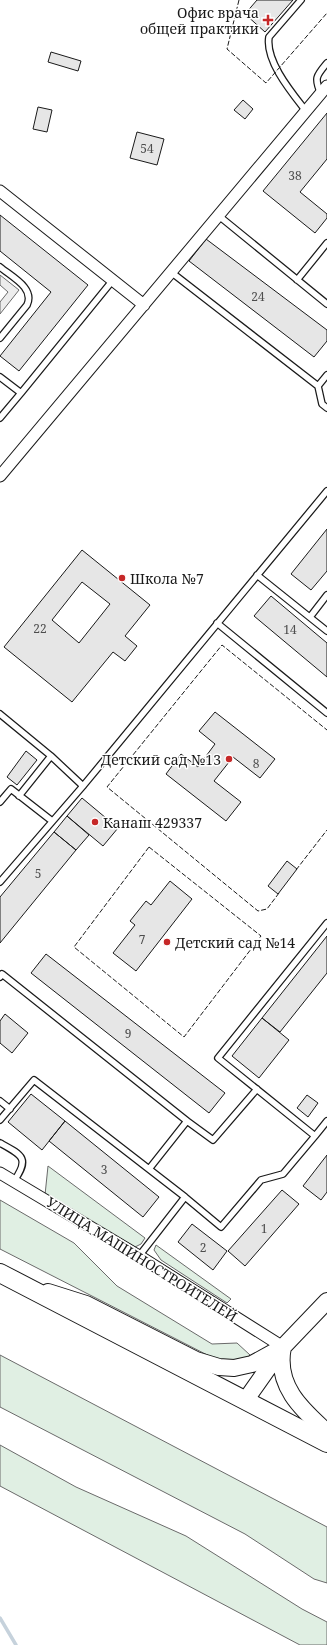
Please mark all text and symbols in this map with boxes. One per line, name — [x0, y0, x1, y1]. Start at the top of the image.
place label: Офис врача общей практики — [140, 3, 259, 38]
marker: Офис врача общей практики — [262, 14, 274, 26]
house number: 54 — [140, 140, 154, 157]
house number: 38 — [288, 167, 302, 184]
house number: 24 — [251, 288, 265, 305]
place label: Школа №7 — [130, 569, 204, 588]
marker: Школа №7 — [117, 573, 127, 583]
house number: 22 — [33, 620, 47, 637]
house number: 14 — [283, 621, 297, 638]
place label: Детский сад №13 — [101, 750, 221, 769]
marker: Детский сад №13 — [224, 754, 234, 764]
house number: 8 — [253, 755, 260, 772]
place label: Канаш 429337 — [103, 813, 202, 832]
marker: Канаш 429337 — [90, 817, 100, 827]
house number: 5 — [35, 865, 41, 882]
house number: 7 — [139, 931, 146, 948]
place label: Детский сад №14 — [175, 933, 295, 952]
marker: Детский сад №14 — [162, 937, 172, 947]
house number: 9 — [125, 1025, 131, 1042]
house number: 3 — [101, 1161, 108, 1178]
street label: УЛИЦА МАШИНОСТРОИТЕЛЕЙ — [43, 1192, 241, 1326]
house number: 1 — [261, 1220, 267, 1237]
house number: 2 — [200, 1239, 206, 1256]

